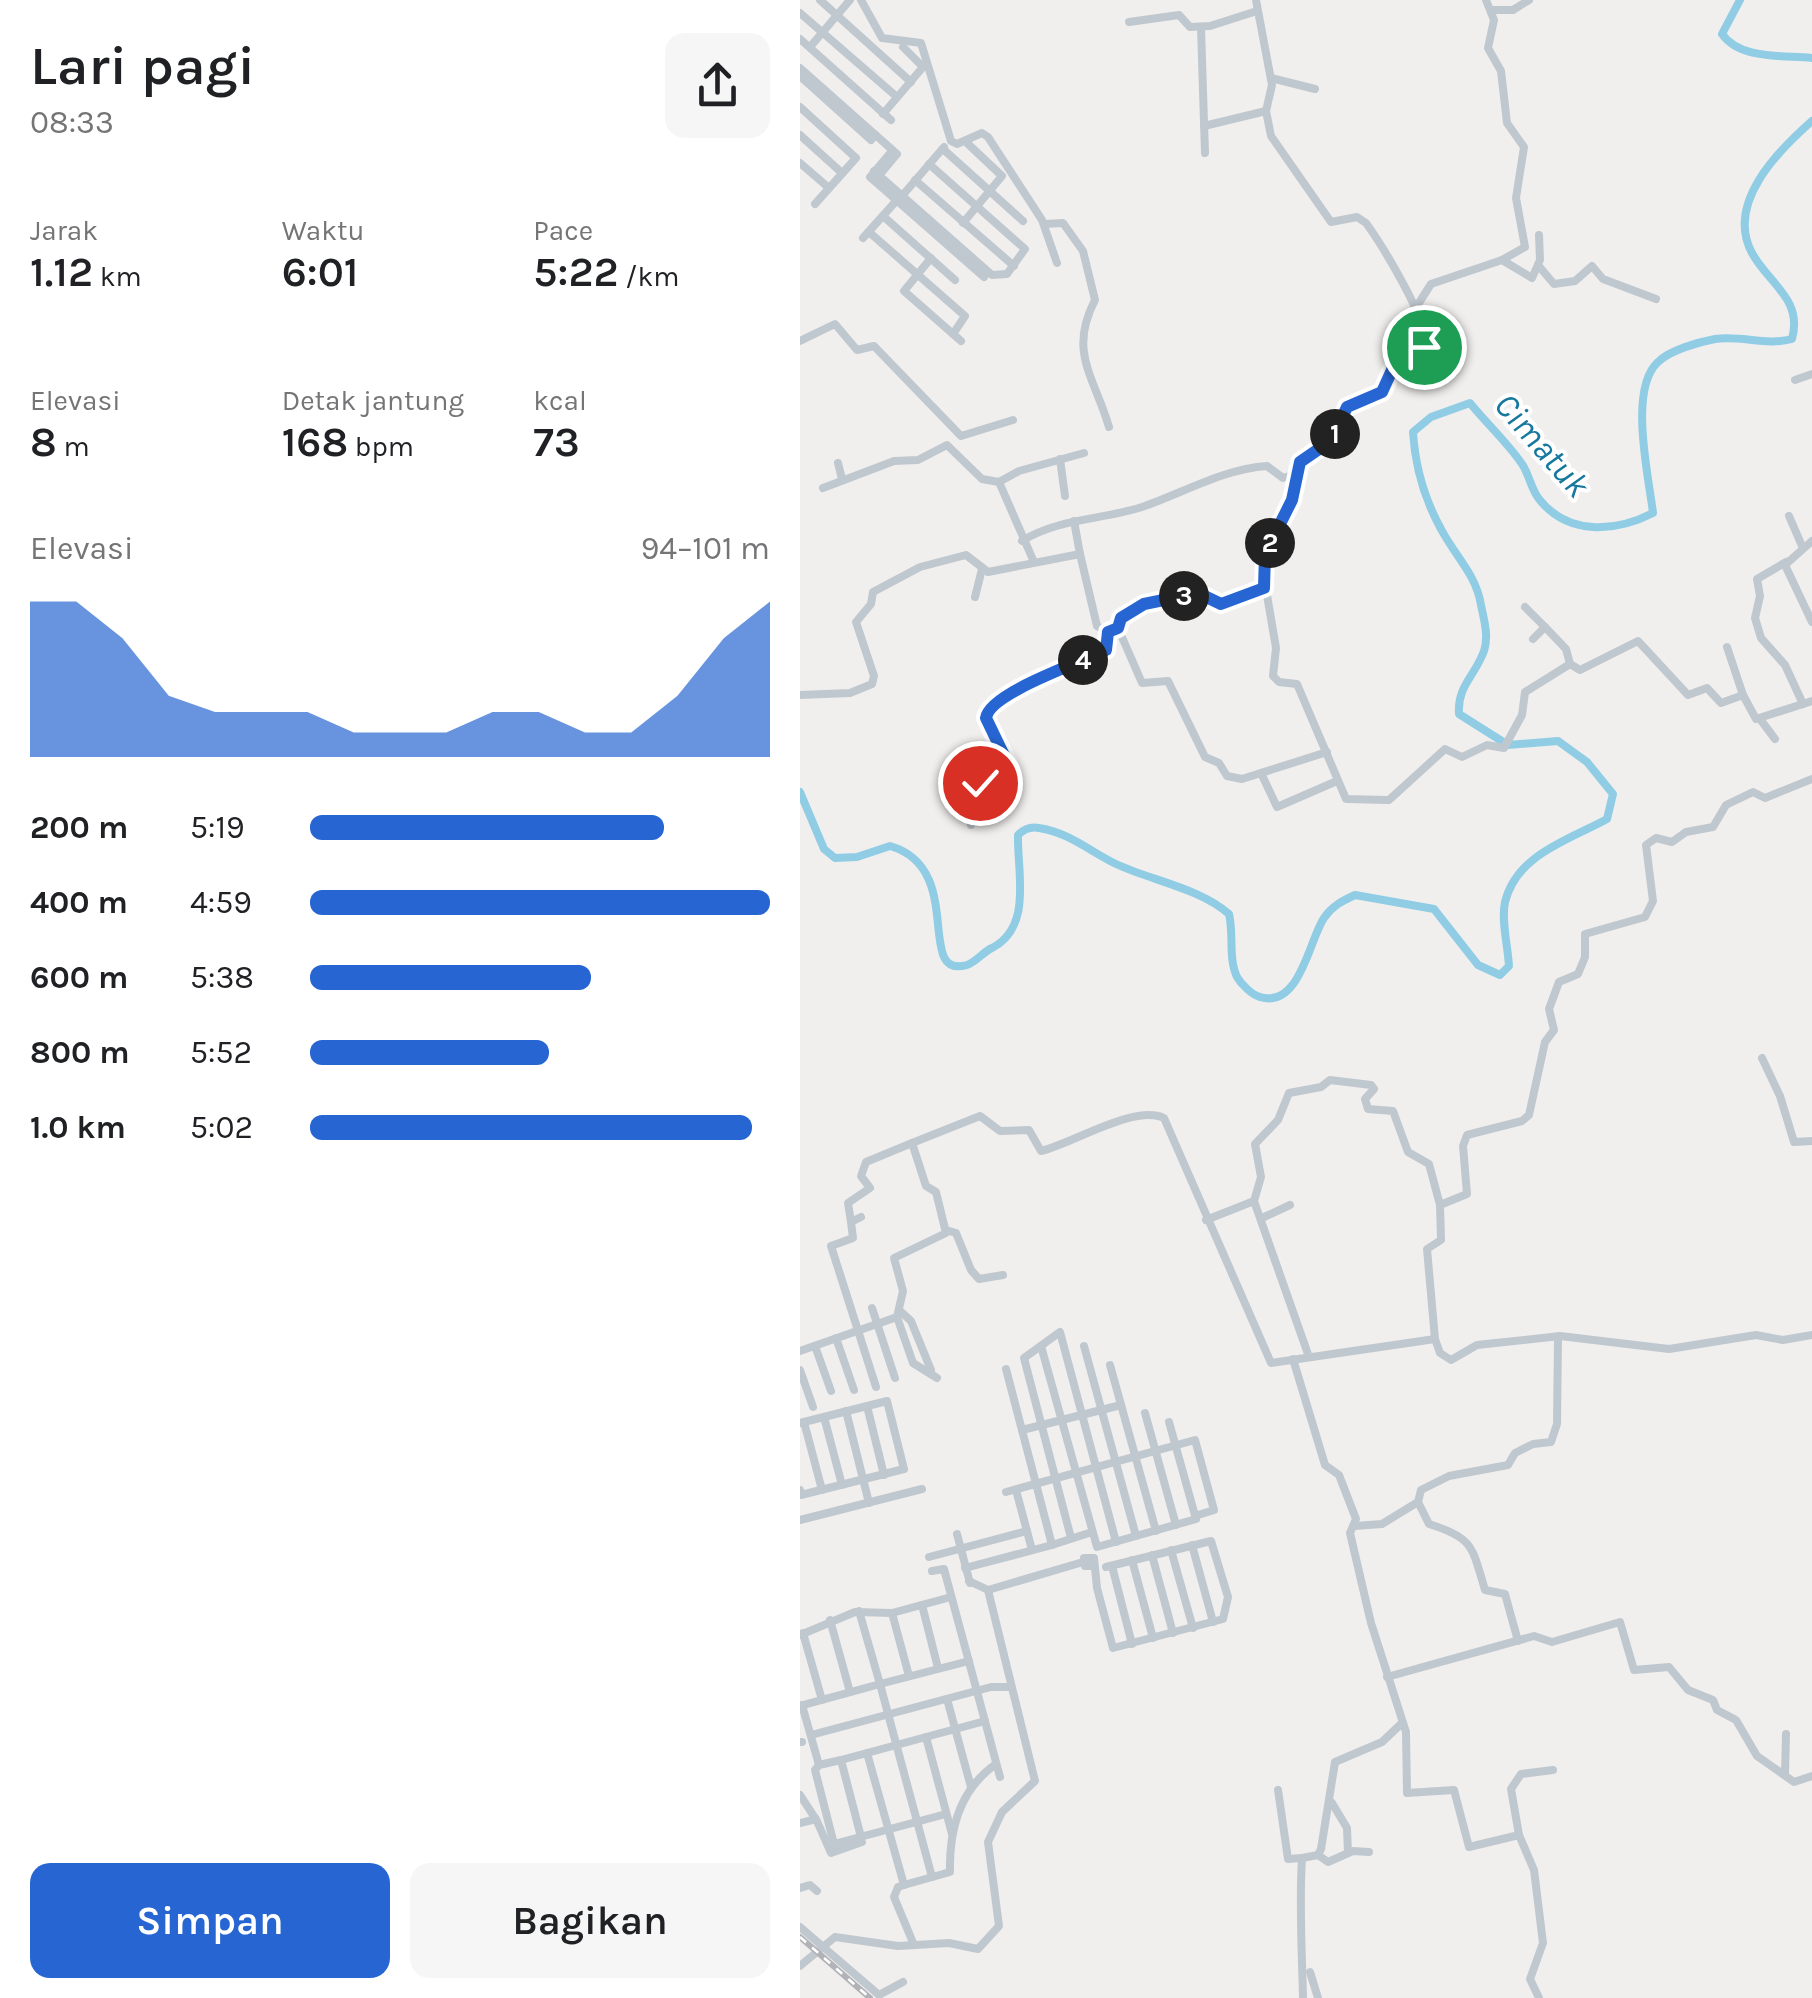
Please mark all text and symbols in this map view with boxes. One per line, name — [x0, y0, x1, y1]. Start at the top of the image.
button: share — [665, 33, 770, 138]
text: Lari pagi — [30, 34, 255, 98]
text: 08:33 — [30, 104, 114, 141]
text: Jarak — [30, 214, 98, 247]
text: Waktu — [282, 214, 364, 247]
text: Pace — [533, 214, 593, 247]
text: 1.12 — [30, 247, 93, 297]
text: 6:01 — [282, 247, 358, 297]
text: 5:22 — [533, 247, 619, 297]
text: km — [93, 260, 142, 293]
text: /km — [619, 260, 679, 293]
pin — [1382, 305, 1467, 390]
icon: arrive — [1397, 320, 1452, 375]
text: Elevasi — [30, 384, 121, 417]
text: Detak jantung — [282, 384, 464, 417]
text: kcal — [533, 384, 587, 417]
water label: Cimatuk — [1486, 385, 1598, 506]
pin: 1 — [1310, 409, 1360, 459]
text: 8 — [30, 417, 57, 467]
text: 168 — [282, 417, 348, 467]
text: 73 — [533, 417, 580, 467]
text: 1 — [1330, 417, 1340, 450]
text: m — [57, 430, 90, 463]
text: bpm — [348, 430, 414, 463]
pin: 2 — [1245, 518, 1295, 568]
text: 2 — [1262, 526, 1278, 559]
text: Elevasi — [30, 530, 133, 567]
text: 94–101 m — [641, 530, 770, 567]
pin: 3 — [1159, 571, 1209, 621]
text: 3 — [1175, 579, 1193, 612]
pin: 4 — [1058, 635, 1108, 685]
text: 4 — [1075, 643, 1091, 676]
pin — [938, 741, 1023, 826]
icon: check — [953, 756, 1008, 811]
text: 200 m — [30, 809, 128, 846]
text: 5:19 — [190, 809, 245, 846]
text: 400 m — [30, 884, 128, 921]
text: 4:59 — [190, 884, 252, 921]
text: 600 m — [30, 959, 128, 996]
text: 5:38 — [190, 959, 254, 996]
text: 800 m — [30, 1034, 130, 1071]
text: 5:52 — [190, 1034, 252, 1071]
text: 1.0 km — [30, 1109, 126, 1146]
text: 5:02 — [190, 1109, 253, 1146]
button: Simpan — [30, 1863, 390, 1978]
button: Bagikan — [410, 1863, 770, 1978]

